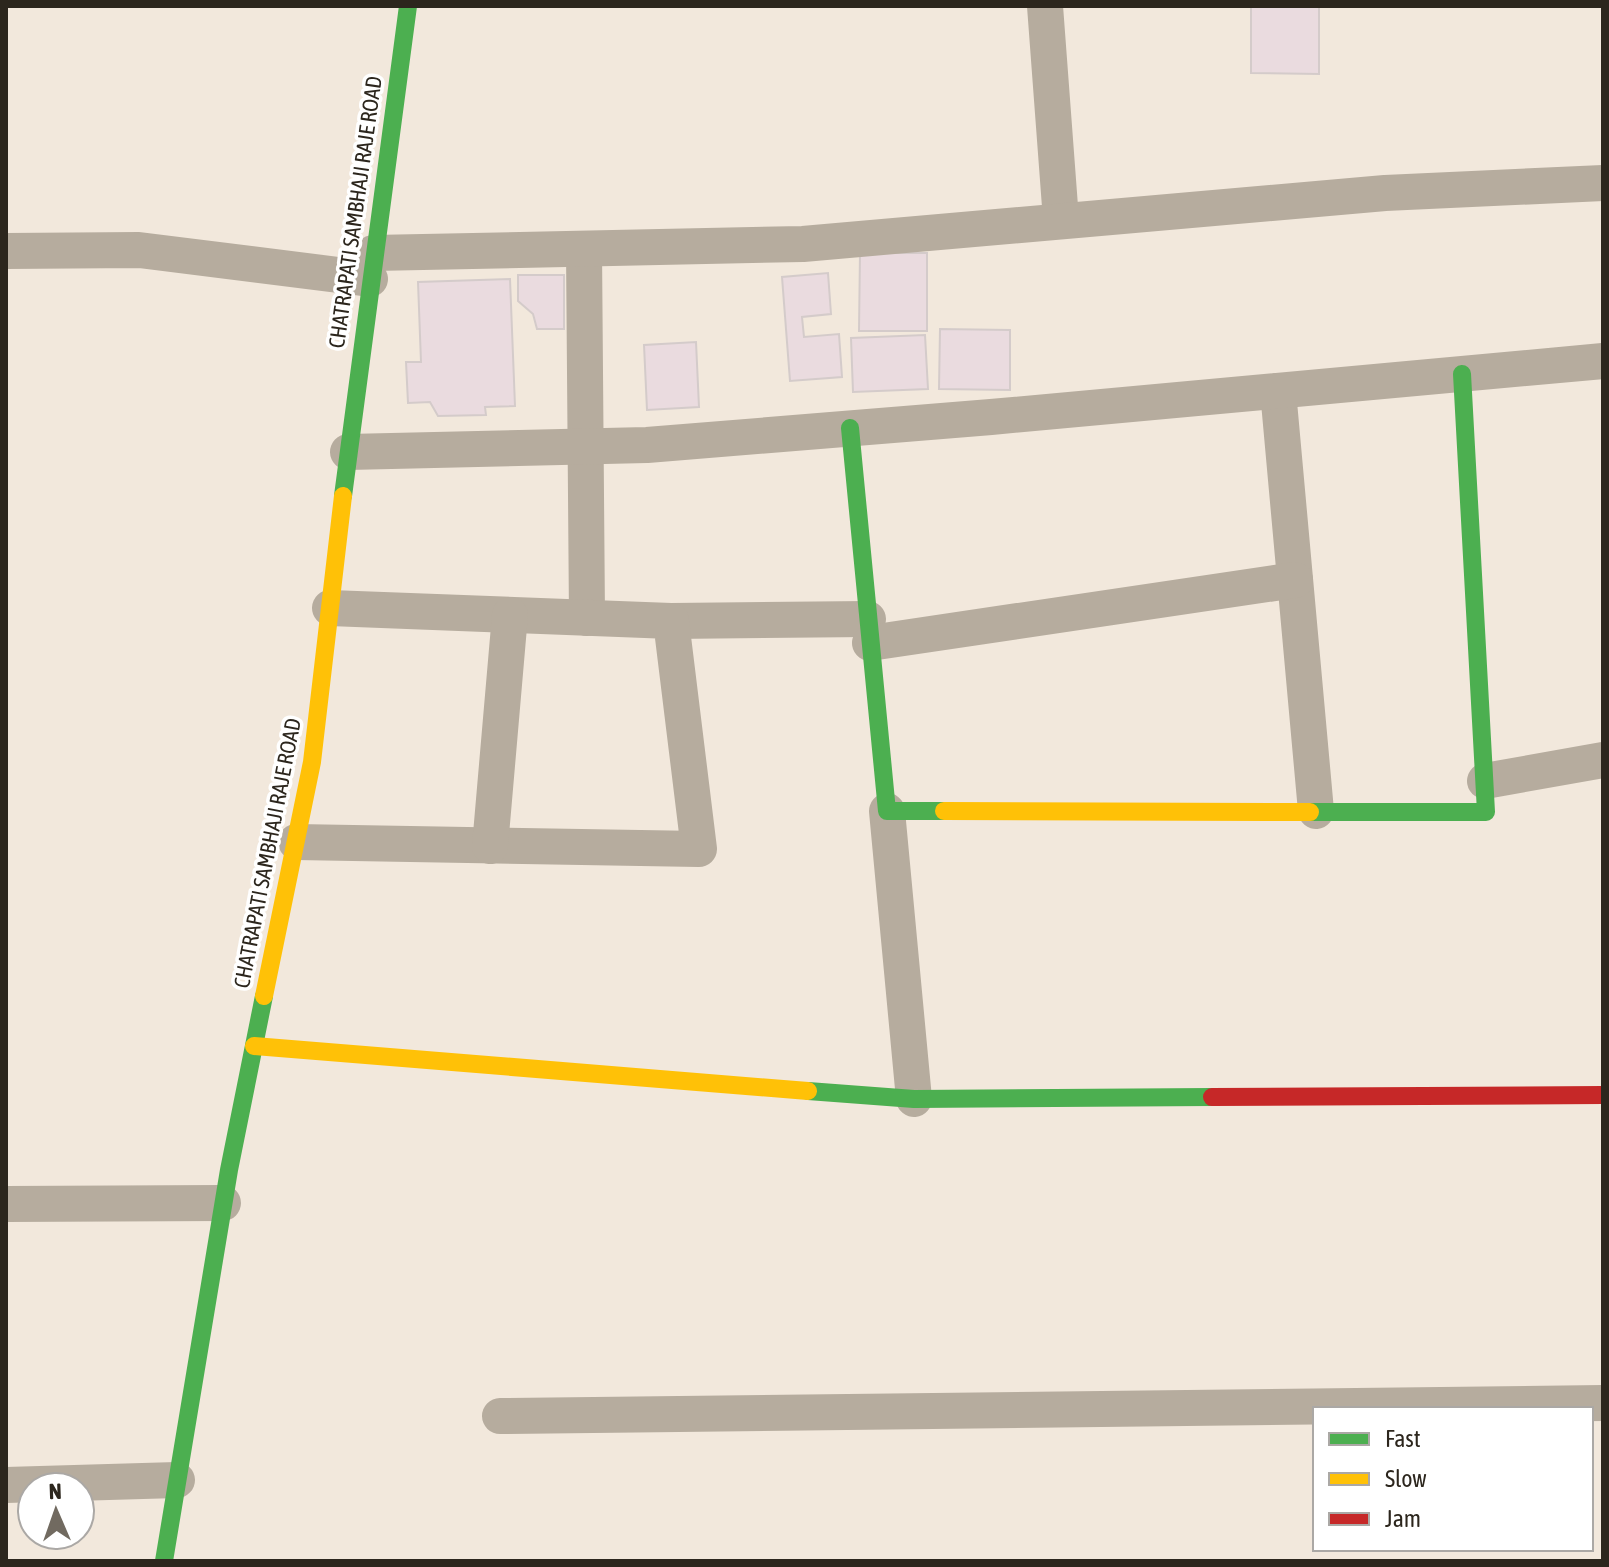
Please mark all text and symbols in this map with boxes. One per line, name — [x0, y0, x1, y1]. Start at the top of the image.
street label: CHATRAPATI SAMBHAJI RAJE ROAD — [323, 74, 387, 350]
street label: CHATRAPATI SAMBHAJI RAJE ROAD — [228, 716, 306, 990]
legend — [1313, 1407, 1593, 1551]
text: Fast — [1385, 1425, 1421, 1452]
text: Slow — [1385, 1465, 1427, 1492]
north arrow — [16, 1471, 96, 1551]
text: N — [48, 1478, 62, 1504]
text: Jam — [1385, 1505, 1421, 1532]

